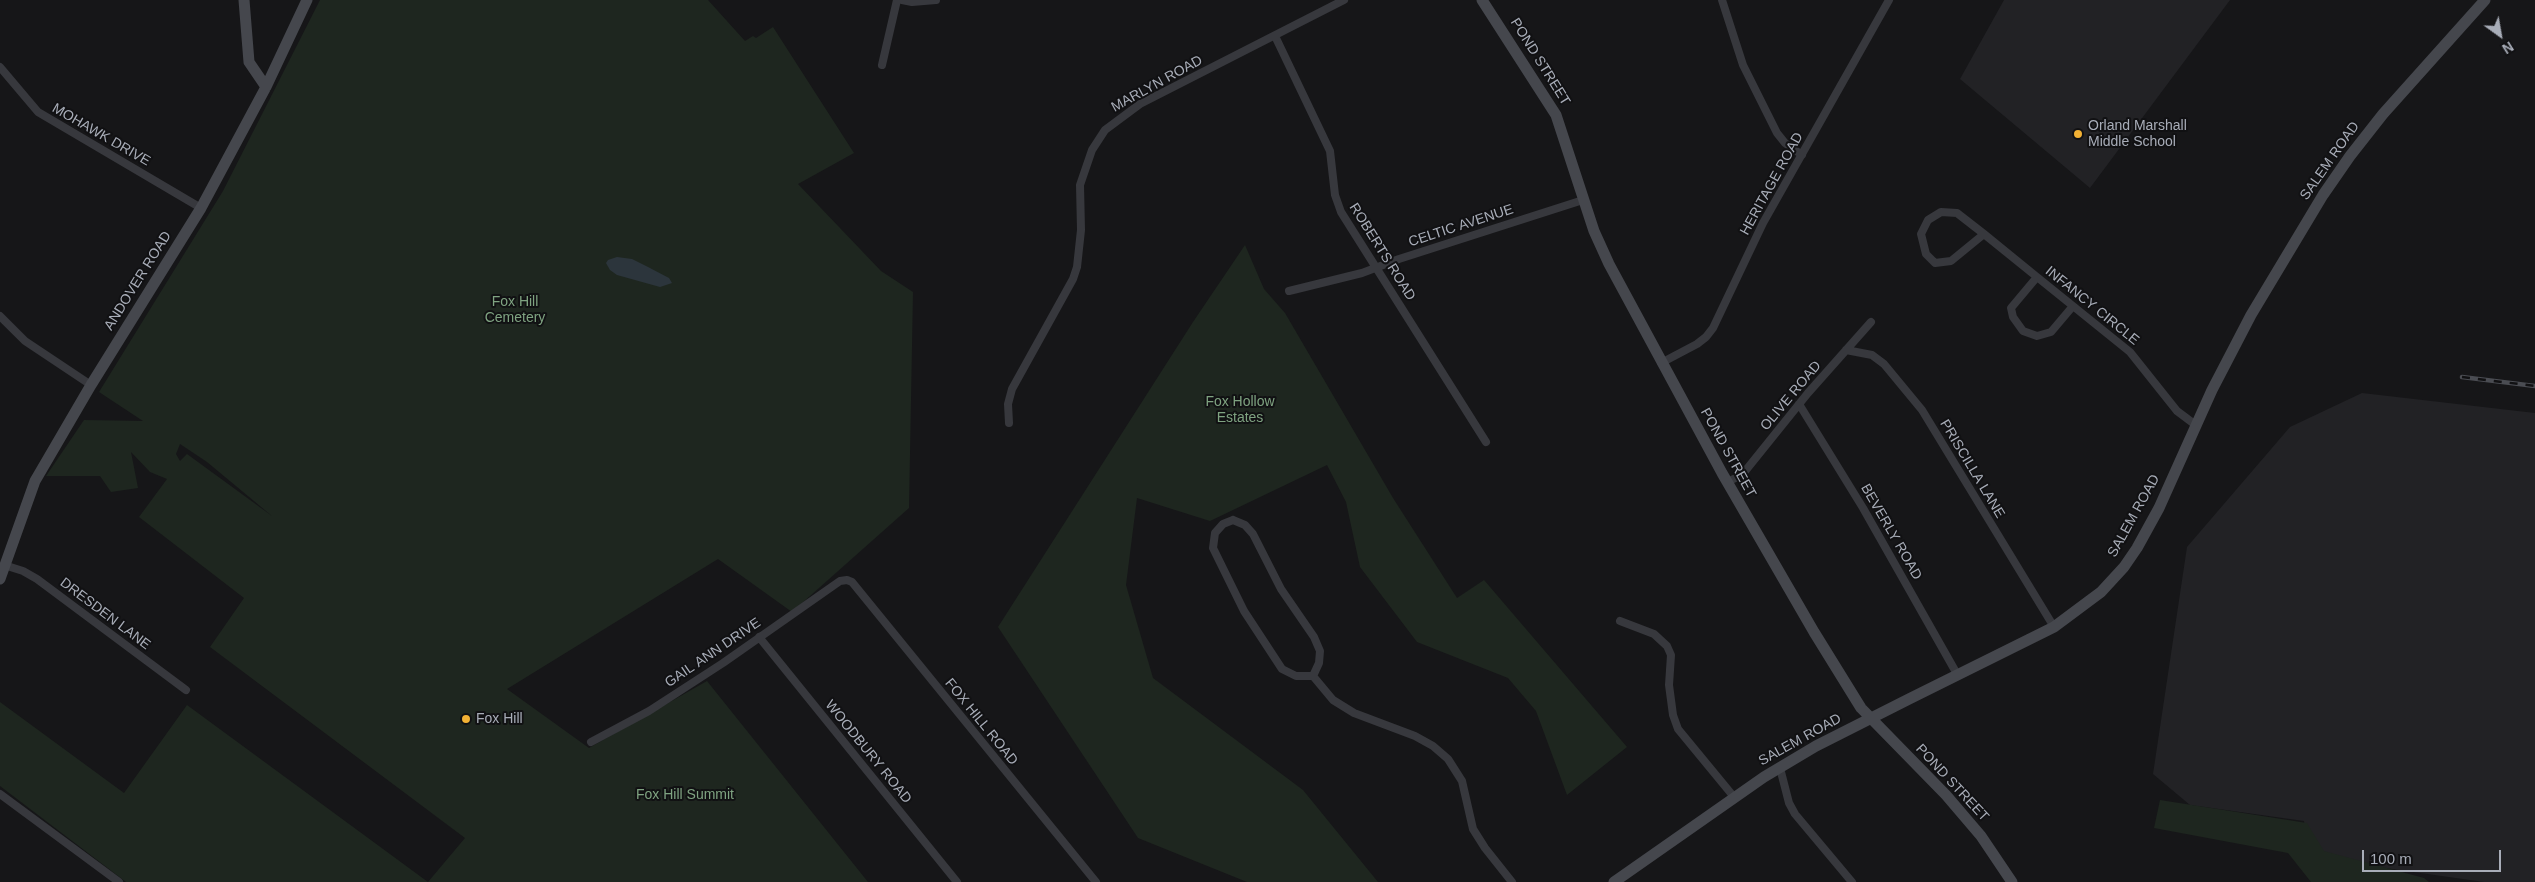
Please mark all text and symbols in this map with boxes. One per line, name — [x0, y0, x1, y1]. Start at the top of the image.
north arrow — [2475, 10, 2525, 60]
street label: POND STREET — [1506, 15, 1574, 109]
text: N — [2499, 38, 2516, 57]
street label: MARLYN ROAD — [1108, 52, 1206, 116]
street label: MOHAWK DRIVE — [49, 100, 153, 170]
place label: Orland Marshall Middle School — [2088, 118, 2187, 150]
street label: SALEM ROAD — [2297, 119, 2363, 203]
marker: Orland Marshall Middle School — [2072, 128, 2084, 140]
street label: HERITAGE ROAD — [1737, 130, 1807, 238]
street label: ROBERTS ROAD — [1345, 200, 1419, 304]
street label: CELTIC AVENUE — [1406, 201, 1516, 251]
street label: ANDOVER ROAD — [101, 228, 175, 334]
street label: INFANCY CIRCLE — [2042, 263, 2142, 349]
park label: Fox Hill Cemetery — [485, 294, 545, 326]
street label: OLIVE ROAD — [1757, 358, 1825, 434]
park label: Fox Hollow Estates — [1205, 394, 1275, 427]
street label: POND STREET — [1697, 405, 1759, 501]
street label: PRISCILLA LANE — [1936, 417, 2008, 521]
street label: SALEM ROAD — [2104, 472, 2164, 560]
street label: BEVERLY ROAD — [1857, 481, 1925, 583]
street label: DRESDEN LANE — [56, 575, 154, 653]
street label: GAIL ANN DRIVE — [662, 615, 764, 691]
street label: FOX HILL ROAD — [941, 675, 1021, 769]
street label: WOODBURY ROAD — [821, 697, 915, 807]
street label: SALEM ROAD — [1756, 710, 1844, 770]
place label: Fox Hill — [476, 711, 523, 727]
marker: Fox Hill — [460, 713, 472, 725]
street label: POND STREET — [1912, 741, 1992, 825]
park label: Fox Hill Summit — [636, 787, 734, 803]
scale bar — [2365, 840, 2504, 872]
text: 100 m — [2370, 850, 2412, 867]

